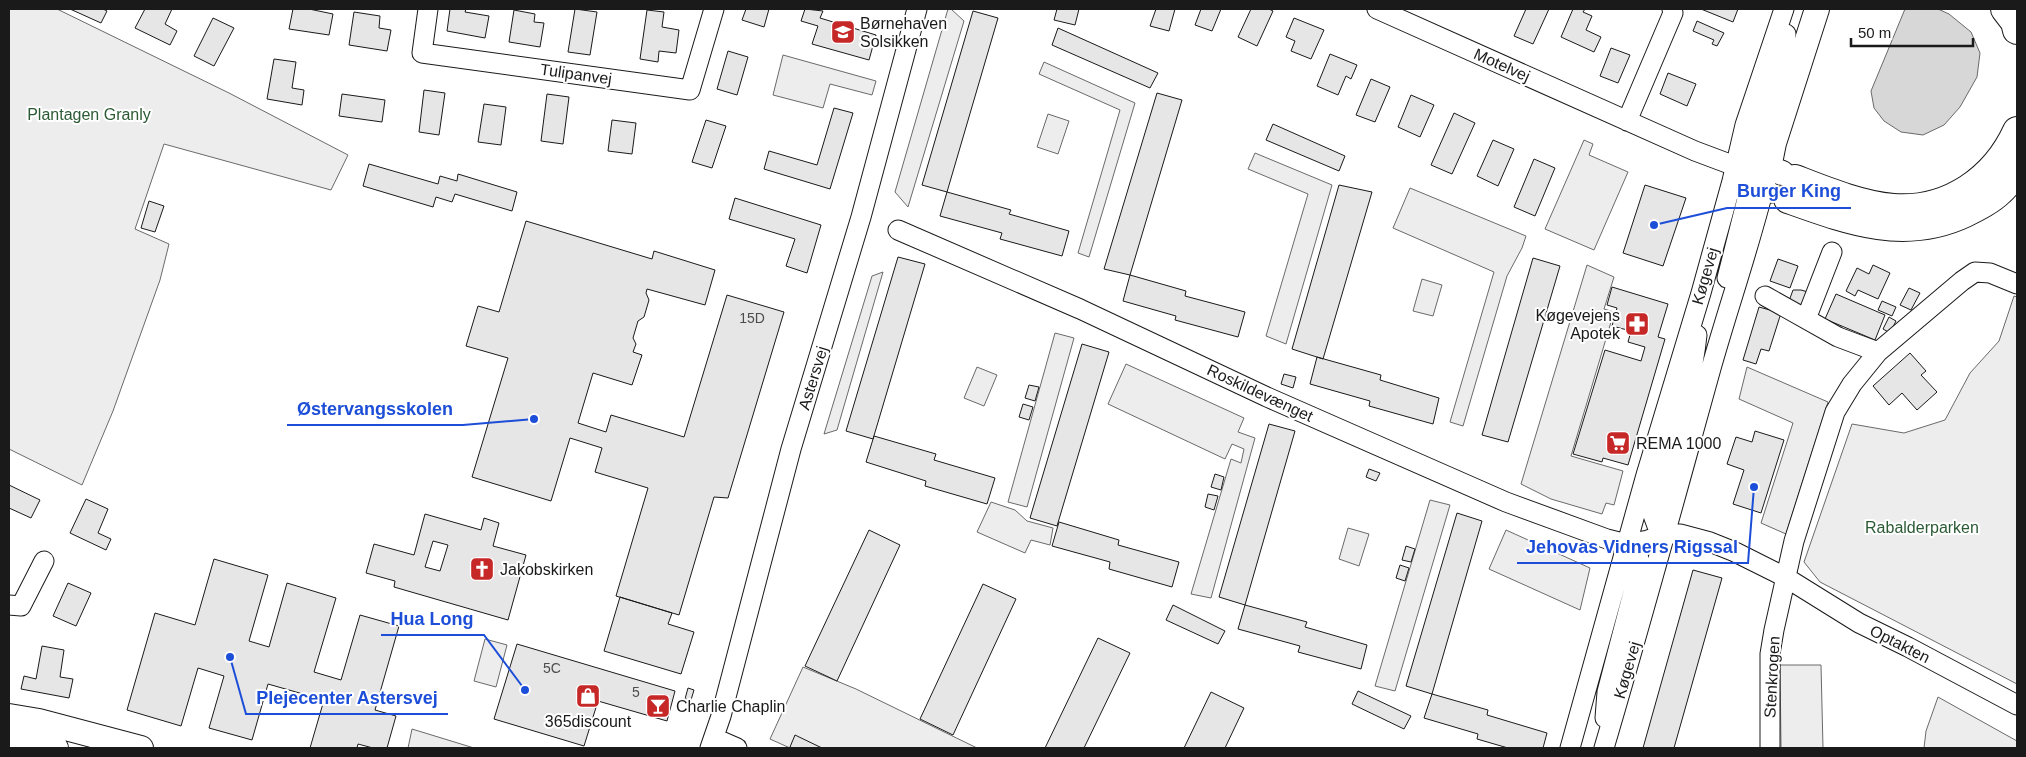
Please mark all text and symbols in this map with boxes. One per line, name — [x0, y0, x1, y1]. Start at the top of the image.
place label: Børnehaven Solsikken — [860, 15, 947, 50]
scale bar — [1851, 15, 1974, 47]
school or university icon: Børnehaven Solsikken — [830, 19, 856, 45]
text: 50 m — [1858, 24, 1891, 41]
street label: Motelvej — [1471, 45, 1533, 85]
street label: Tulipanvej — [539, 61, 613, 87]
park label: Plantagen Granly — [27, 106, 151, 123]
callout: Burger King — [1727, 175, 1851, 208]
text: Burger King — [1737, 181, 1841, 201]
street label: Køgevej — [1689, 245, 1721, 307]
place label: Køgevejens Apotek — [1536, 307, 1621, 342]
house number: 15D — [739, 310, 765, 326]
pharmacy icon: Køgevejens Apotek — [1624, 311, 1650, 337]
street label: Astersvej — [795, 344, 831, 412]
street label: Roskildevænget — [1204, 361, 1316, 425]
callout: Østervangsskolen — [287, 392, 463, 425]
text: Østervangsskolen — [297, 399, 453, 419]
supermarket icon: REMA 1000 — [1605, 430, 1631, 456]
place label: REMA 1000 — [1636, 435, 1721, 452]
park label: Rabalderparken — [1865, 519, 1979, 536]
callout: Jehovas Vidners Rigssal — [1517, 530, 1748, 563]
text: Jehovas Vidners Rigssal — [1526, 537, 1738, 557]
church icon: Jakobskirken — [469, 556, 495, 582]
place label: Jakobskirken — [500, 561, 593, 578]
callout: Hua Long — [381, 602, 484, 635]
text: Hua Long — [391, 609, 474, 629]
street label: Optakten — [1867, 622, 1933, 666]
street label: Stenkrogen — [1761, 636, 1783, 718]
street label: Køgevej — [1611, 639, 1643, 701]
house number: 5C — [543, 660, 561, 676]
callout: Plejecenter Astersvej — [246, 681, 448, 714]
shop icon: 365discount — [575, 683, 601, 709]
house number: 5 — [632, 684, 640, 700]
text: Plejecenter Astersvej — [256, 688, 438, 708]
bar icon: Charlie Chaplin — [645, 693, 671, 719]
place label: Charlie Chaplin — [676, 698, 785, 715]
place label: 365discount — [545, 713, 632, 730]

